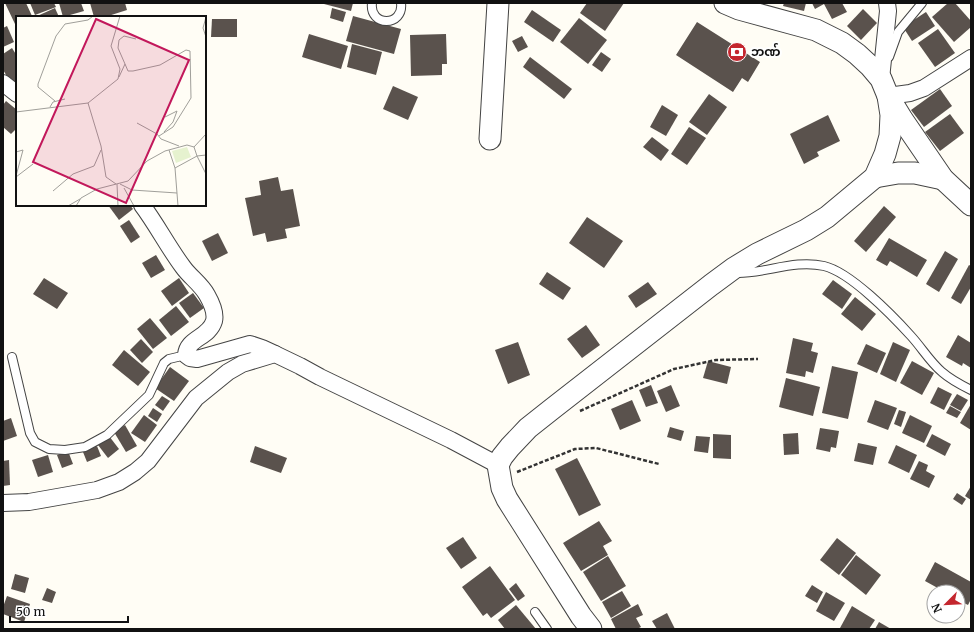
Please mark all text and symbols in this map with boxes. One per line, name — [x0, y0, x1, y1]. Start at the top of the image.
inset map — [16, 16, 206, 206]
bank icon: ဘဏ် — [726, 41, 748, 63]
place label: ဘဏ် — [751, 42, 781, 59]
north arrow — [926, 584, 966, 624]
scale bar — [10, 598, 128, 624]
text: N — [929, 601, 945, 615]
text: 50 m — [16, 604, 45, 619]

